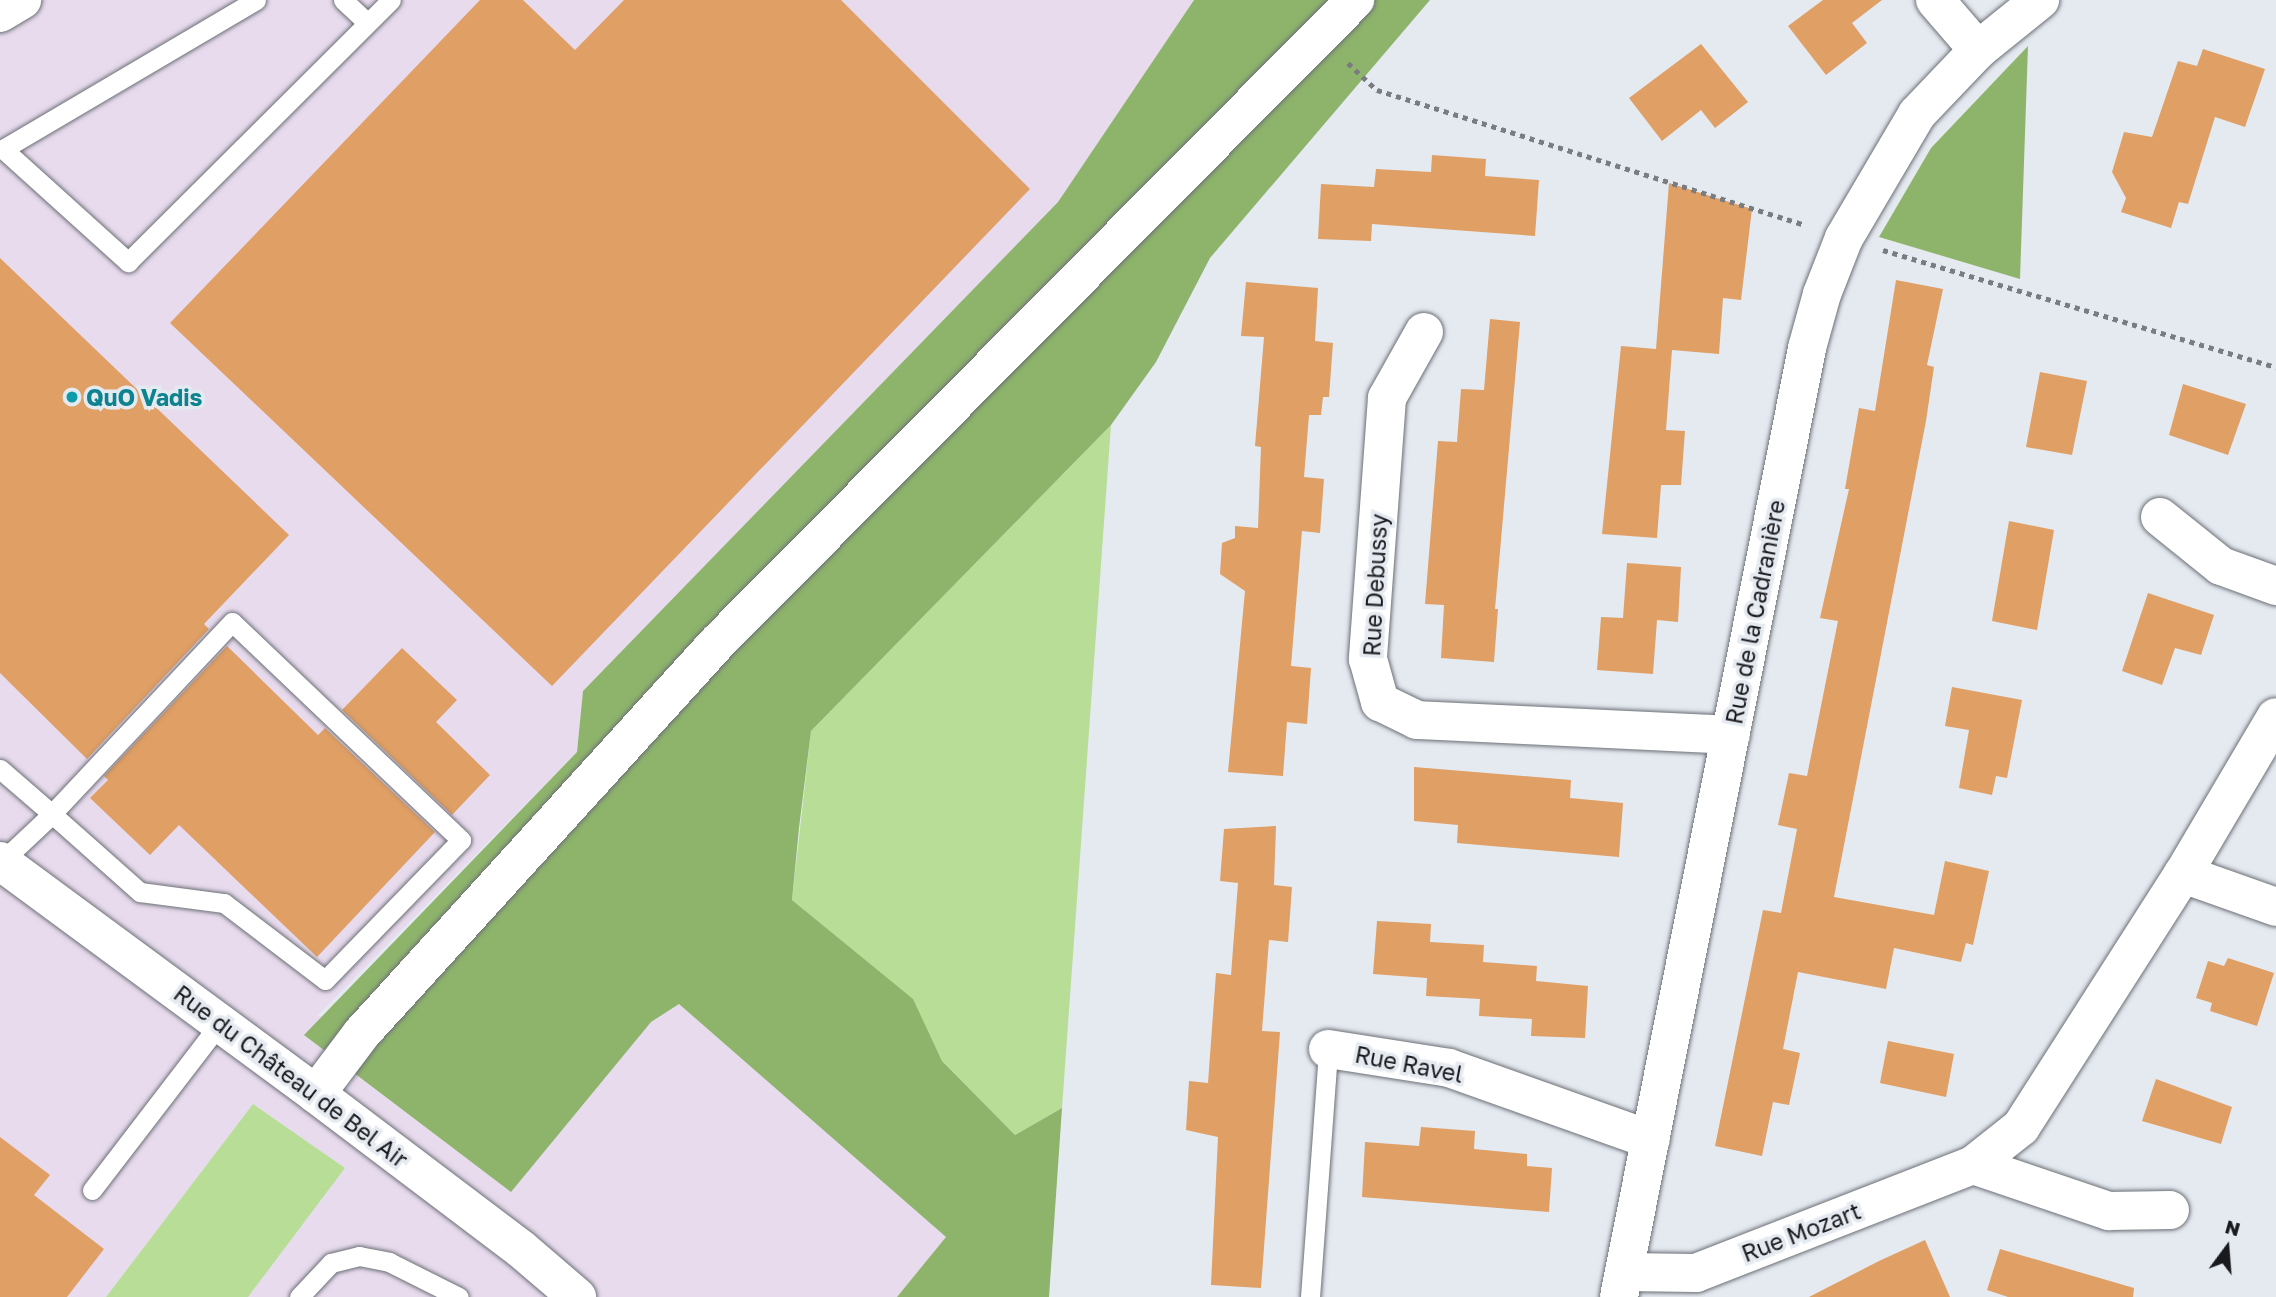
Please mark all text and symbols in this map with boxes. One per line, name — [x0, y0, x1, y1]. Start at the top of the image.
place label: QuO Vadis — [86, 383, 202, 411]
marker: QuO Vadis — [64, 389, 80, 405]
street label: Rue de la Cadranière — [1720, 498, 1790, 726]
street label: Rue Debussy — [1357, 513, 1393, 657]
street label: Rue du Château de Bel Air — [169, 979, 413, 1173]
street label: Rue Ravel — [1353, 1040, 1465, 1088]
street label: Rue Mozart — [1738, 1197, 1864, 1267]
north arrow — [2192, 1213, 2262, 1283]
text: N — [2223, 1214, 2243, 1240]

